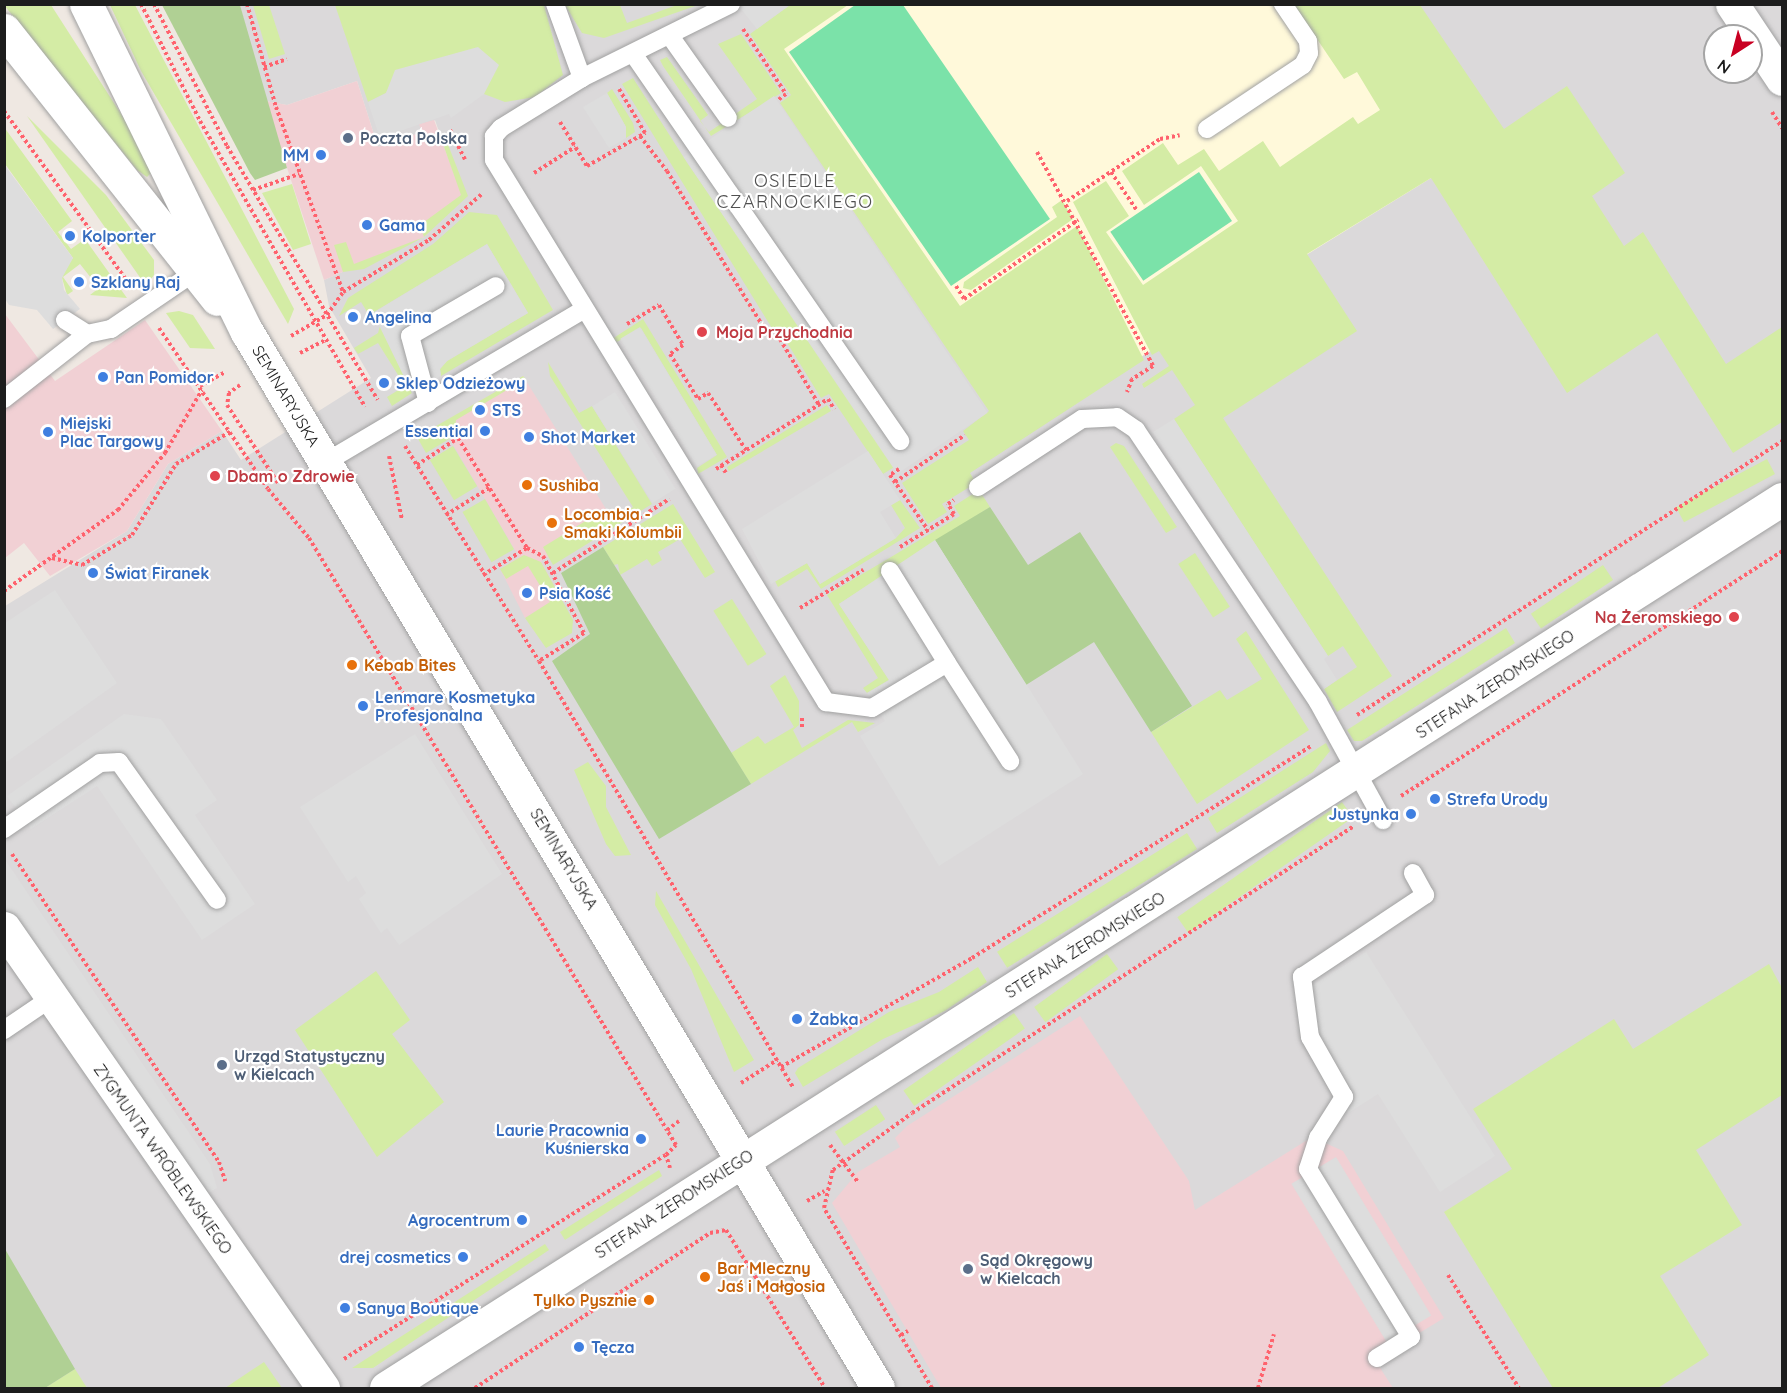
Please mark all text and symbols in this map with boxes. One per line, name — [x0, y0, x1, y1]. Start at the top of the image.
north arrow — [1703, 24, 1763, 84]
text: N — [1713, 55, 1734, 78]
place label: Poczta Polska — [360, 128, 467, 148]
marker: Poczta Polska — [341, 131, 355, 145]
place label: MM — [283, 145, 309, 165]
marker: MM — [314, 148, 328, 162]
district label: OSIEDLE CZARNOCKIEGO — [717, 171, 873, 213]
place label: Gama — [379, 215, 425, 235]
marker: Gama — [360, 218, 374, 232]
place label: Kolporter — [82, 226, 156, 246]
marker: Kolporter — [63, 229, 77, 243]
place label: Szklany Raj — [91, 272, 181, 292]
marker: Szklany Raj — [72, 275, 86, 289]
place label: Angelina — [365, 307, 432, 327]
marker: Angelina — [346, 310, 360, 324]
place label: Moja Przychodnia — [716, 322, 853, 342]
marker: Moja Przychodnia — [693, 323, 711, 341]
street label: SEMINARYJSKA — [248, 342, 324, 450]
place label: Pan Pomidor — [115, 367, 214, 387]
marker: Pan Pomidor — [96, 370, 110, 384]
place label: Sklep Odzieżowy — [396, 373, 525, 393]
marker: Sklep Odzieżowy — [377, 376, 391, 390]
place label: STS — [492, 400, 521, 420]
marker: STS — [473, 403, 487, 417]
place label: Miejski Plac Targowy — [60, 413, 164, 451]
place label: Essential — [405, 421, 473, 441]
marker: Essential — [478, 424, 492, 438]
marker: Miejski Plac Targowy — [41, 425, 55, 439]
place label: Shot Market — [541, 427, 636, 447]
marker: Shot Market — [522, 430, 536, 444]
place label: Dbam o Zdrowie — [227, 466, 355, 486]
marker: Dbam o Zdrowie — [208, 469, 222, 483]
place label: Sushiba — [539, 475, 599, 495]
marker: Sushiba — [520, 478, 534, 492]
place label: Locombia - Smaki Kolumbii — [564, 504, 682, 542]
marker: Locombia - Smaki Kolumbii — [545, 516, 559, 530]
place label: Świat Firanek — [105, 563, 209, 583]
marker: Świat Firanek — [86, 566, 100, 580]
place label: Psia Kość — [539, 583, 611, 603]
marker: Psia Kość — [520, 586, 534, 600]
place label: Na Żeromskiego — [1595, 607, 1722, 627]
marker: Na Żeromskiego — [1727, 610, 1741, 624]
street label: STEFANA ŻEROMSKIEGO — [1412, 626, 1578, 742]
place label: Kebab Bites — [364, 655, 456, 675]
marker: Kebab Bites — [345, 658, 359, 672]
place label: Lenmare Kosmetyka Profesjonalna — [375, 687, 535, 725]
marker: Lenmare Kosmetyka Profesjonalna — [356, 699, 370, 713]
place label: Strefa Urody — [1447, 789, 1548, 809]
marker: Strefa Urody — [1428, 792, 1442, 806]
place label: Justynka — [1329, 804, 1399, 824]
street label: SEMINARYJSKA — [526, 805, 602, 913]
marker: Justynka — [1404, 807, 1418, 821]
street label: STEFANA ŻEROMSKIEGO — [1002, 888, 1168, 1002]
place label: Żabka — [809, 1009, 859, 1029]
marker: Żabka — [790, 1012, 804, 1026]
place label: Urząd Statystyczny w Kielcach — [234, 1046, 385, 1084]
marker: Urząd Statystyczny w Kielcach — [215, 1058, 229, 1072]
street label: ZYGMUNTA WRÓBLEWSKIEGO — [90, 1060, 236, 1258]
place label: Laurie Pracownia Kuśnierska — [496, 1120, 629, 1158]
marker: Laurie Pracownia Kuśnierska — [634, 1132, 648, 1146]
street label: STEFANA ŻEROMSKIEGO — [591, 1146, 757, 1262]
place label: Agrocentrum — [408, 1210, 510, 1230]
marker: Agrocentrum — [515, 1213, 529, 1227]
place label: drej cosmetics — [339, 1247, 451, 1267]
marker: drej cosmetics — [456, 1250, 470, 1264]
place label: Sąd Okręgowy w Kielcach — [980, 1250, 1093, 1288]
place label: Bar Mleczny Jaś i Małgosia — [717, 1258, 825, 1296]
marker: Sąd Okręgowy w Kielcach — [961, 1262, 975, 1276]
marker: Bar Mleczny Jaś i Małgosia — [698, 1270, 712, 1284]
place label: Tylko Pysznie — [533, 1290, 637, 1310]
marker: Tylko Pysznie — [642, 1293, 656, 1307]
place label: Sanya Boutique — [357, 1298, 479, 1318]
marker: Sanya Boutique — [338, 1301, 352, 1315]
place label: Tęcza — [591, 1337, 635, 1357]
marker: Tęcza — [572, 1340, 586, 1354]

